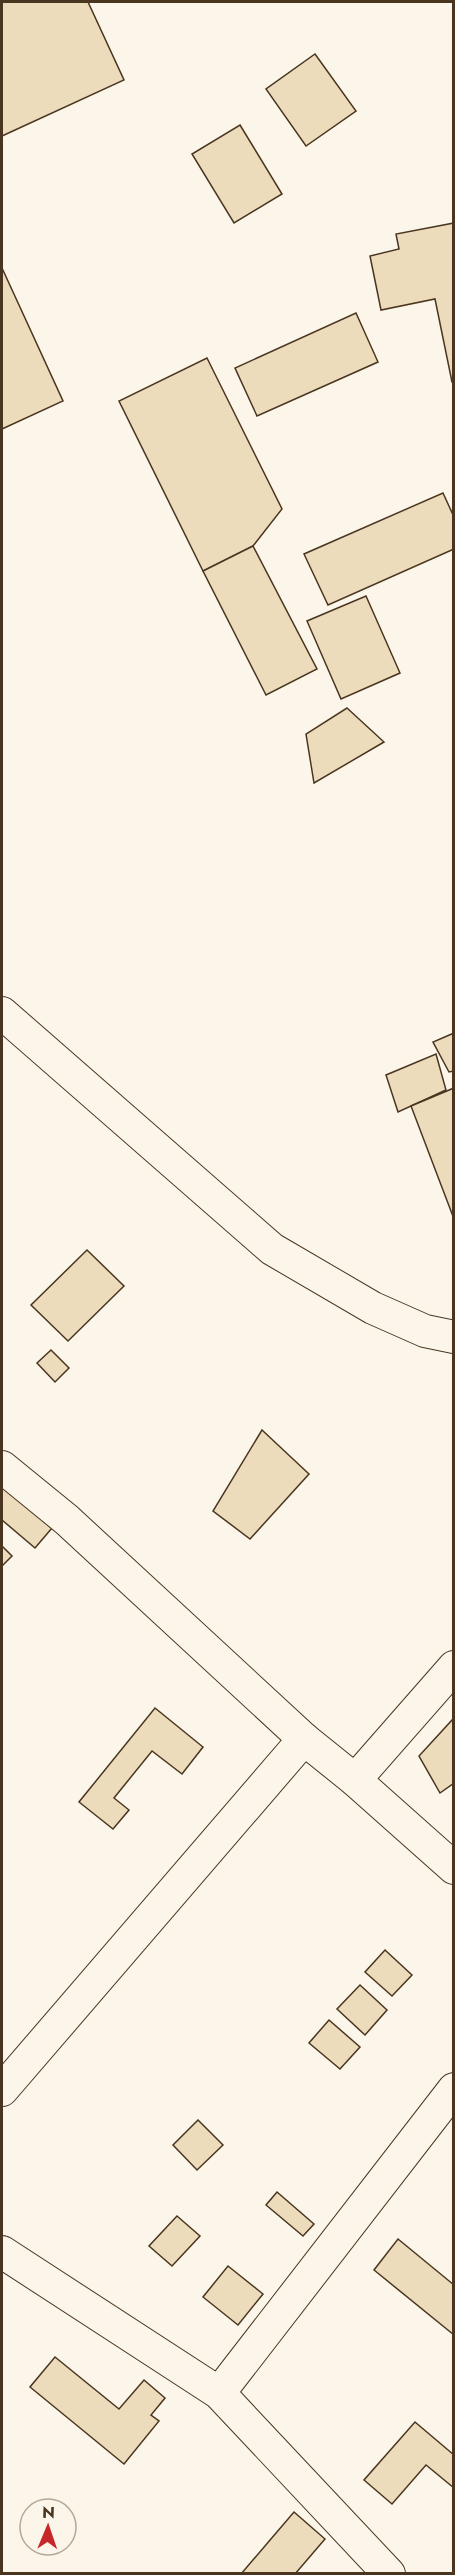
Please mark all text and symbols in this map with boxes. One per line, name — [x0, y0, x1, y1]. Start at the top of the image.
north arrow — [18, 2497, 78, 2557]
text: N — [42, 2501, 55, 2524]

